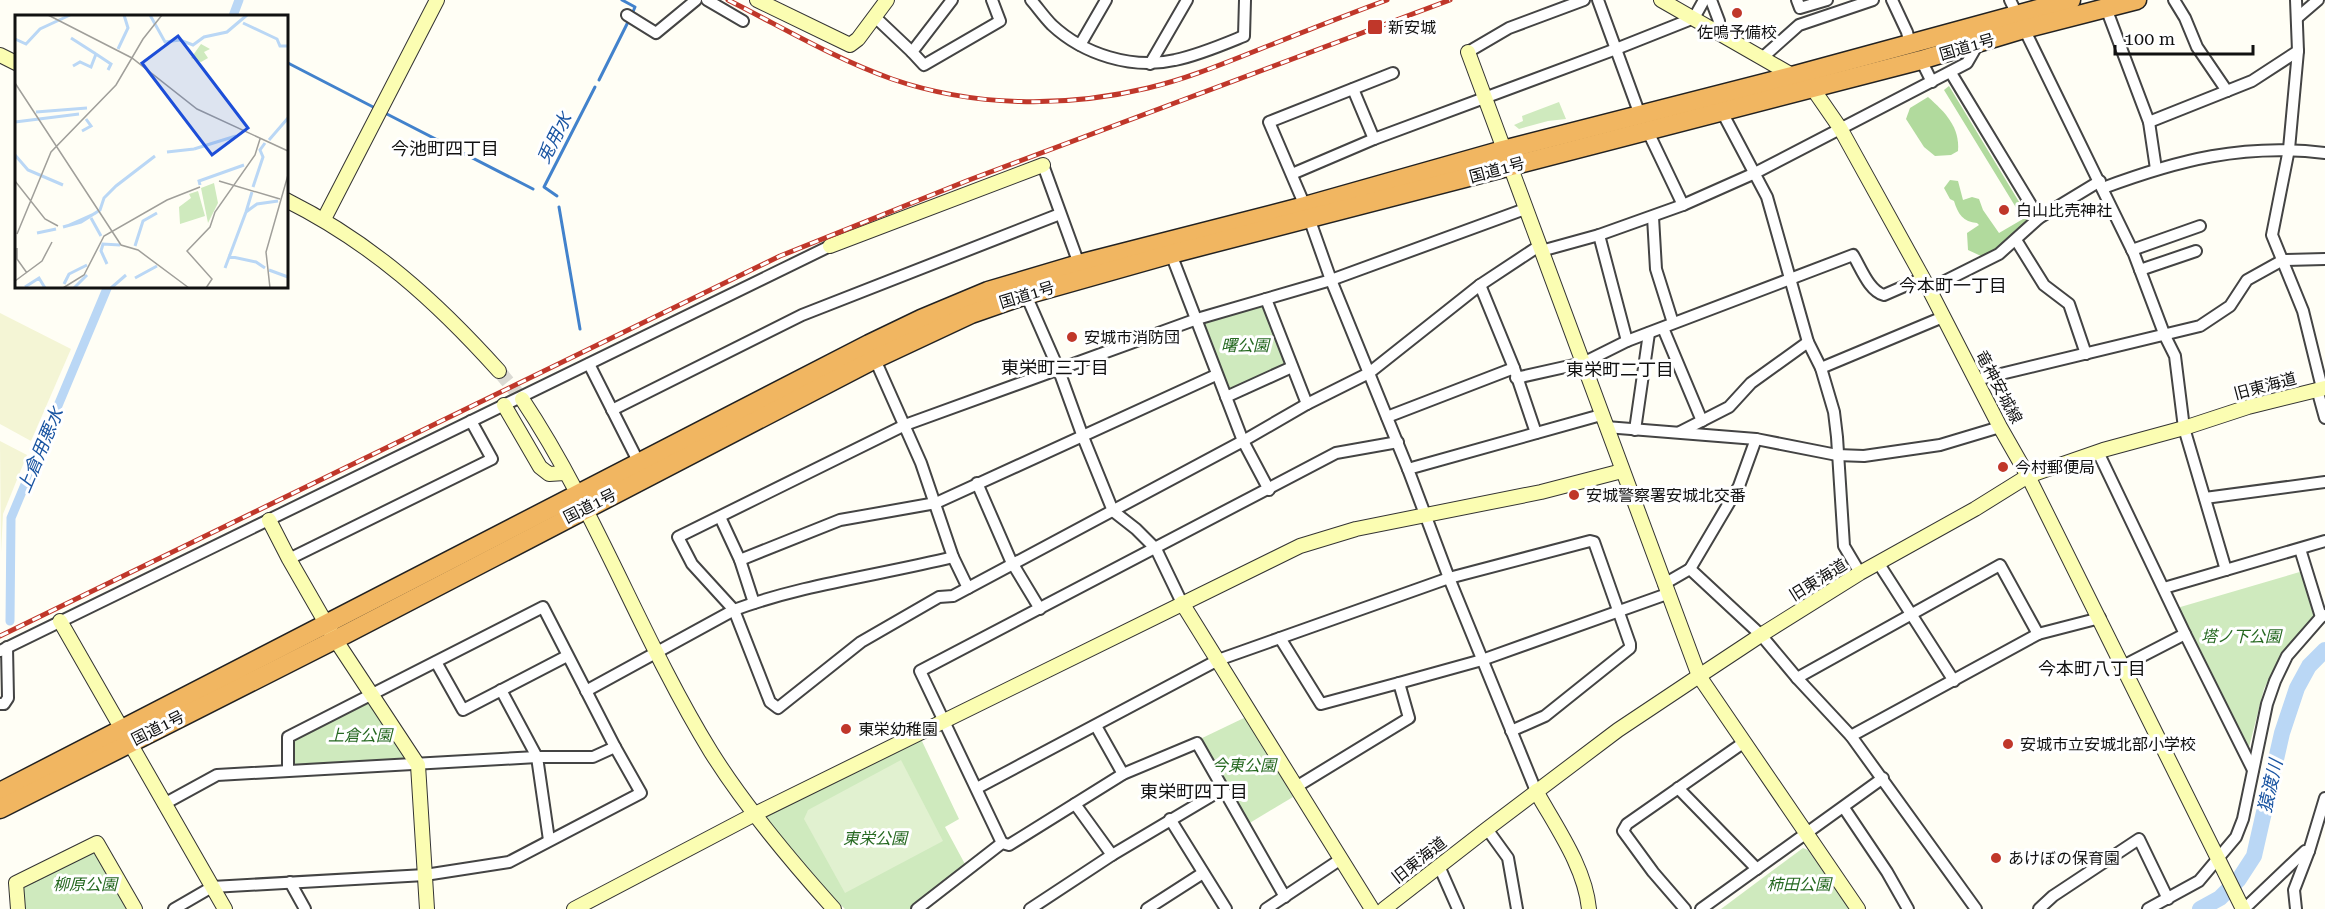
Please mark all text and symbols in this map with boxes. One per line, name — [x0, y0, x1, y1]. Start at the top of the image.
marker: 佐鳴予備校 — [1730, 6, 1744, 20]
inset map — [15, 15, 288, 288]
marker: 新安城 — [1366, 18, 1384, 36]
place label: 新安城 — [1388, 18, 1436, 37]
scale bar — [2115, 18, 2253, 56]
place label: 佐鳴予備校 — [1697, 23, 1777, 42]
text: 100 m — [2124, 28, 2175, 49]
street label: 国道1号 — [1937, 30, 1997, 64]
water label: 兎用水 — [532, 107, 577, 167]
district label: 今池町四丁目 — [391, 138, 499, 159]
street label: 国道1号 — [1467, 153, 1527, 187]
place label: 白山比売神社 — [2016, 201, 2112, 220]
marker: 白山比売神社 — [1997, 203, 2011, 217]
district label: 今本町一丁目 — [1899, 275, 2007, 296]
street label: 国道1号 — [997, 278, 1057, 312]
place label: 安城市消防団 — [1084, 328, 1180, 347]
marker: 安城市消防団 — [1065, 330, 1079, 344]
park label: 曙公園 — [1221, 336, 1271, 355]
street label: 竜神安城線 — [1972, 347, 2026, 427]
district label: 東栄町三丁目 — [1001, 357, 1109, 378]
district label: 東栄町二丁目 — [1566, 359, 1674, 380]
street label: 旧東海道 — [2232, 369, 2298, 403]
water label: 上倉用悪水 — [13, 403, 68, 496]
place label: 今村郵便局 — [2015, 458, 2095, 477]
marker: 今村郵便局 — [1996, 460, 2010, 474]
street label: 国道1号 — [560, 485, 620, 527]
place label: 安城警察署安城北交番 — [1586, 486, 1746, 505]
marker: 安城警察署安城北交番 — [1567, 488, 1581, 502]
street label: 旧東海道 — [1786, 555, 1850, 605]
park label: 塔ノ下公園 — [2201, 627, 2283, 646]
district label: 今本町八丁目 — [2038, 658, 2146, 679]
street label: 国道1号 — [128, 707, 188, 749]
place label: 東栄幼稚園 — [858, 720, 938, 739]
marker: 東栄幼稚園 — [839, 722, 853, 736]
park label: 上倉公園 — [328, 726, 394, 745]
place label: 安城市立安城北部小学校 — [2020, 735, 2196, 754]
marker: 安城市立安城北部小学校 — [2001, 737, 2015, 751]
water label: 猿渡川 — [2254, 755, 2287, 815]
park label: 今東公園 — [1212, 756, 1278, 775]
district label: 東栄町四丁目 — [1140, 781, 1248, 802]
park label: 東栄公園 — [843, 829, 909, 848]
street label: 旧東海道 — [1388, 833, 1450, 887]
place label: あけぼの保育園 — [2008, 849, 2120, 868]
marker: あけぼの保育園 — [1989, 851, 2003, 865]
park label: 柳原公園 — [53, 875, 119, 894]
park label: 柿田公園 — [1767, 875, 1833, 894]

